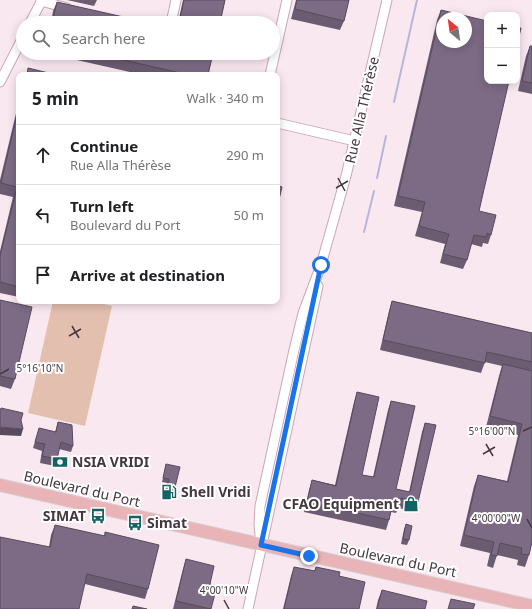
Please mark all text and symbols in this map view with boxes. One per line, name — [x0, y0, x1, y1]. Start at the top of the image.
north arrow — [436, 12, 472, 48]
map controls — [484, 12, 520, 84]
button: + — [484, 12, 520, 48]
search box — [16, 16, 280, 60]
icon: search — [30, 27, 52, 49]
text: Search here — [62, 28, 145, 48]
button: − — [484, 48, 520, 84]
street label: Rue Alla Thérèse — [340, 55, 383, 165]
text: 5 min — [32, 87, 79, 110]
text: Walk · 340 m — [186, 89, 264, 107]
text: Continue — [70, 136, 138, 156]
icon: ahead — [32, 144, 54, 166]
text: 290 m — [226, 146, 264, 164]
text: Rue Alla Thérèse — [70, 156, 171, 174]
text: Turn left — [70, 196, 134, 216]
icon: left — [32, 204, 54, 226]
text: 50 m — [234, 206, 264, 224]
text: Boulevard du Port — [70, 216, 180, 234]
route start — [312, 256, 330, 274]
icon: arrive — [32, 264, 54, 286]
text: Arrive at destination — [70, 265, 225, 285]
text: 5°16'10"N — [17, 361, 63, 375]
text: 5°16'00"N — [469, 424, 515, 438]
place label: NSIA VRIDI — [72, 452, 149, 471]
bank icon: NSIA VRIDI — [51, 453, 69, 471]
street label: Boulevard du Port — [22, 466, 142, 511]
place label: Shell Vridi — [181, 482, 251, 501]
fuel station icon: Shell Vridi — [160, 483, 178, 501]
place label: CFAO Equipment — [282, 494, 399, 513]
shop icon: CFAO Equipment — [402, 495, 420, 513]
place label: SIMAT — [43, 506, 86, 525]
bus stop icon: SIMAT — [89, 507, 107, 525]
text: 4°00'00"W — [472, 511, 521, 525]
place label: Simat — [147, 513, 187, 532]
bus stop icon: Simat — [126, 514, 144, 532]
street label: Boulevard du Port — [338, 538, 458, 581]
route end — [300, 547, 318, 565]
text: 4°00'10"W — [200, 583, 249, 597]

